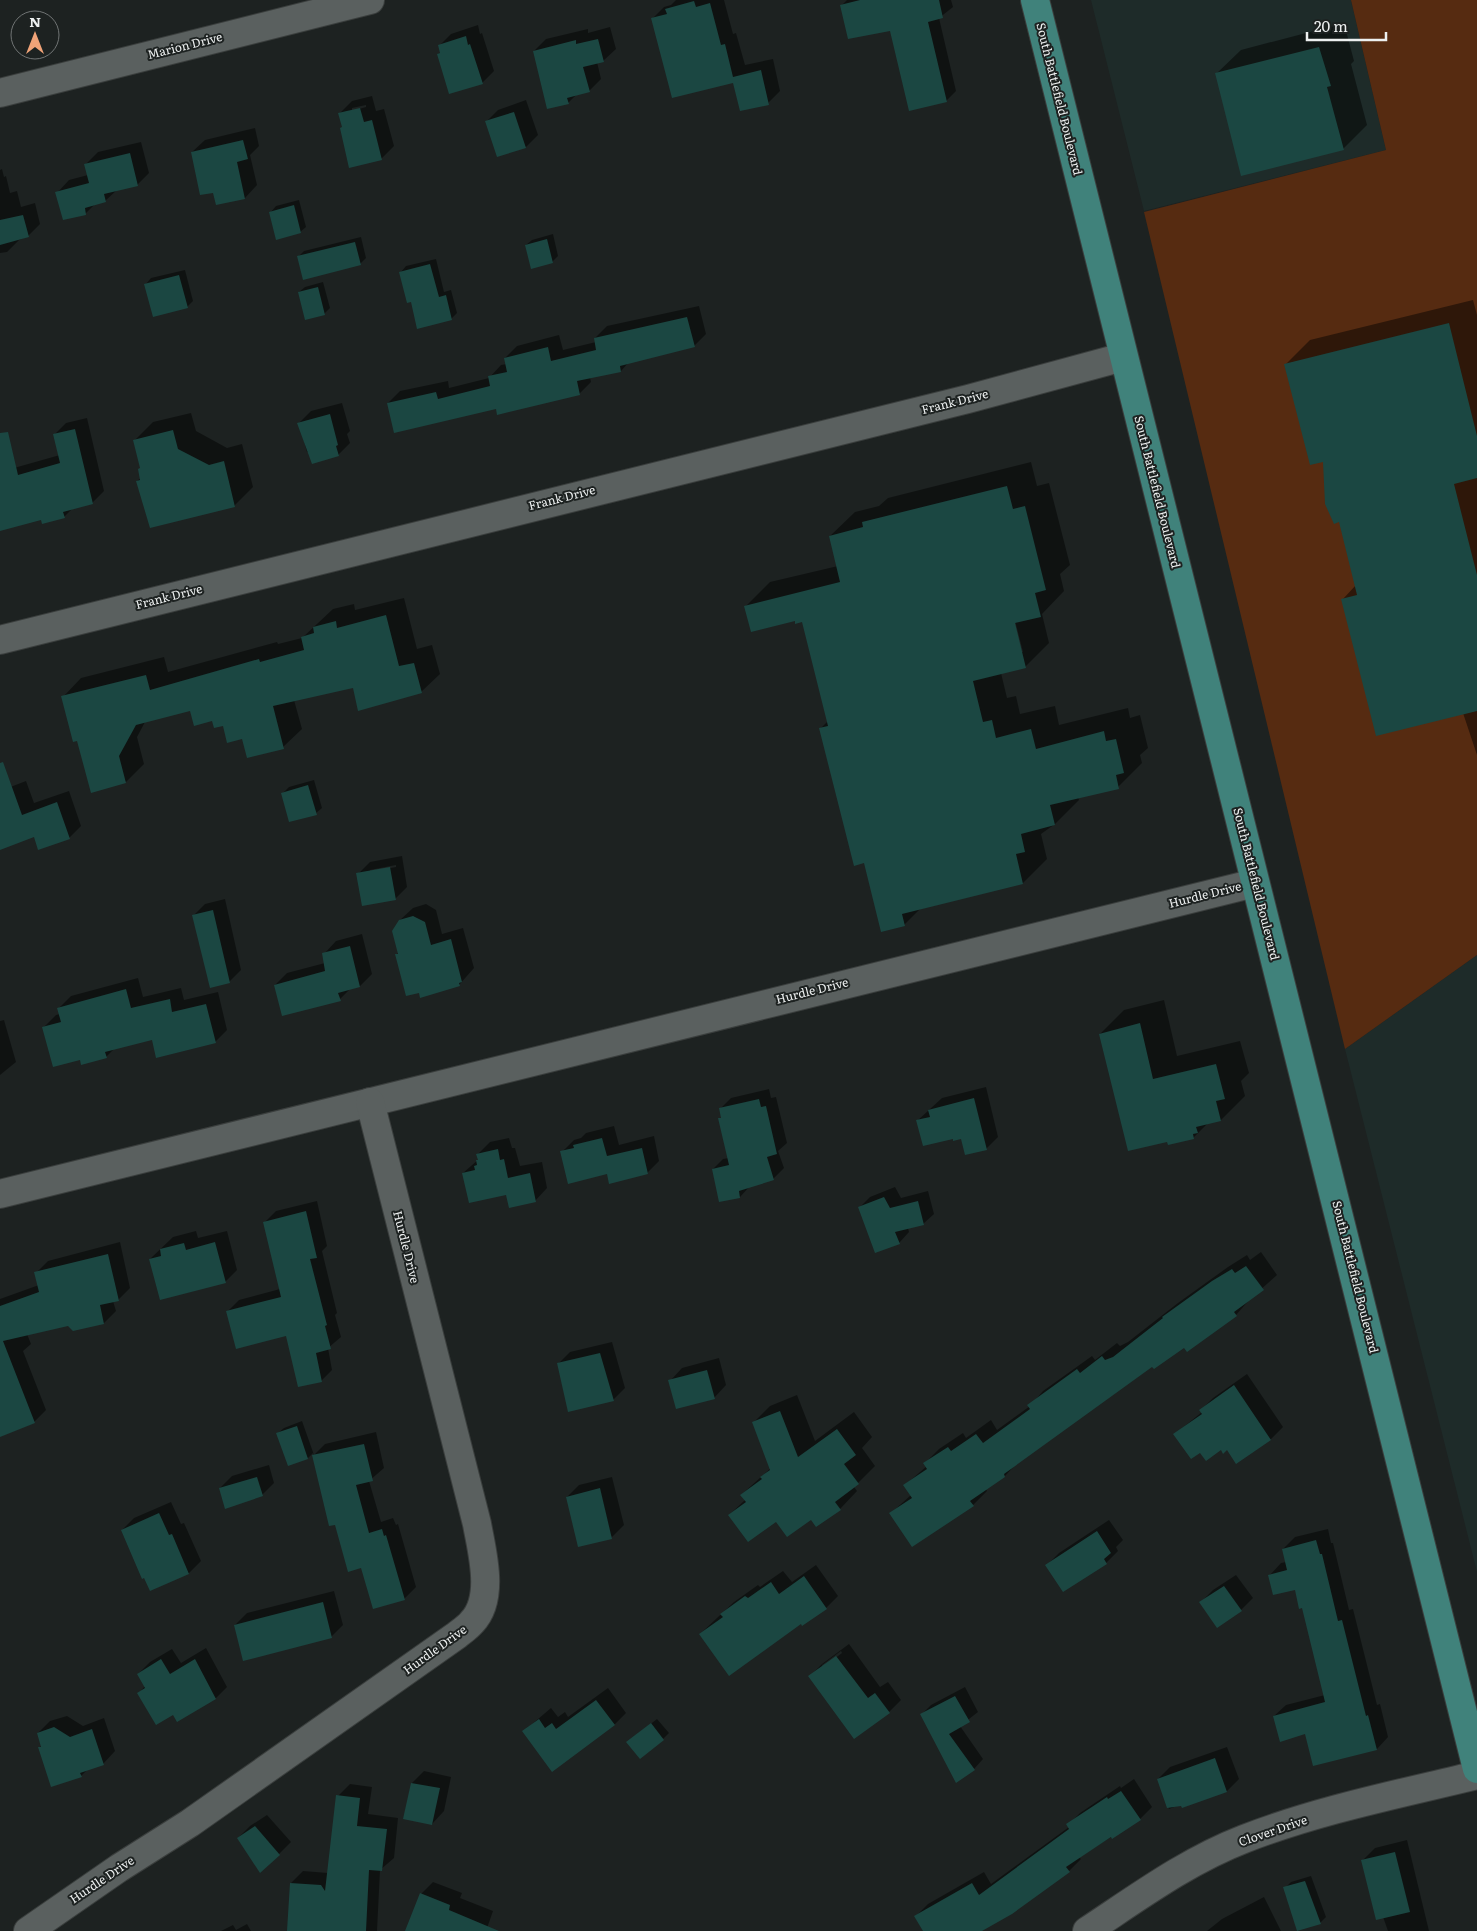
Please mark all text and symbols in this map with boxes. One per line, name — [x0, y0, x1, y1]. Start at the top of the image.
north arrow — [10, 10, 60, 60]
scale bar — [1307, 10, 1386, 42]
text: N — [29, 11, 41, 31]
text: 20 m — [1314, 14, 1348, 37]
street label: South Battlefield Boulevard — [1032, 21, 1088, 177]
street label: Marion Drive — [145, 27, 224, 63]
street label: Frank Drive — [919, 384, 990, 418]
street label: South Battlefield Boulevard — [1130, 414, 1186, 570]
street label: Frank Drive — [526, 480, 597, 514]
street label: Frank Drive — [133, 579, 204, 613]
street label: South Battlefield Boulevard — [1229, 806, 1285, 962]
street label: Hurdle Drive — [1166, 876, 1243, 912]
street label: Hurdle Drive — [773, 972, 850, 1008]
street label: South Battlefield Boulevard — [1328, 1199, 1384, 1355]
street label: Hurdle Drive — [389, 1208, 425, 1285]
street label: Hurdle Drive — [399, 1620, 470, 1678]
street label: Clover Drive — [1236, 1810, 1309, 1850]
street label: Hurdle Drive — [66, 1851, 137, 1907]

